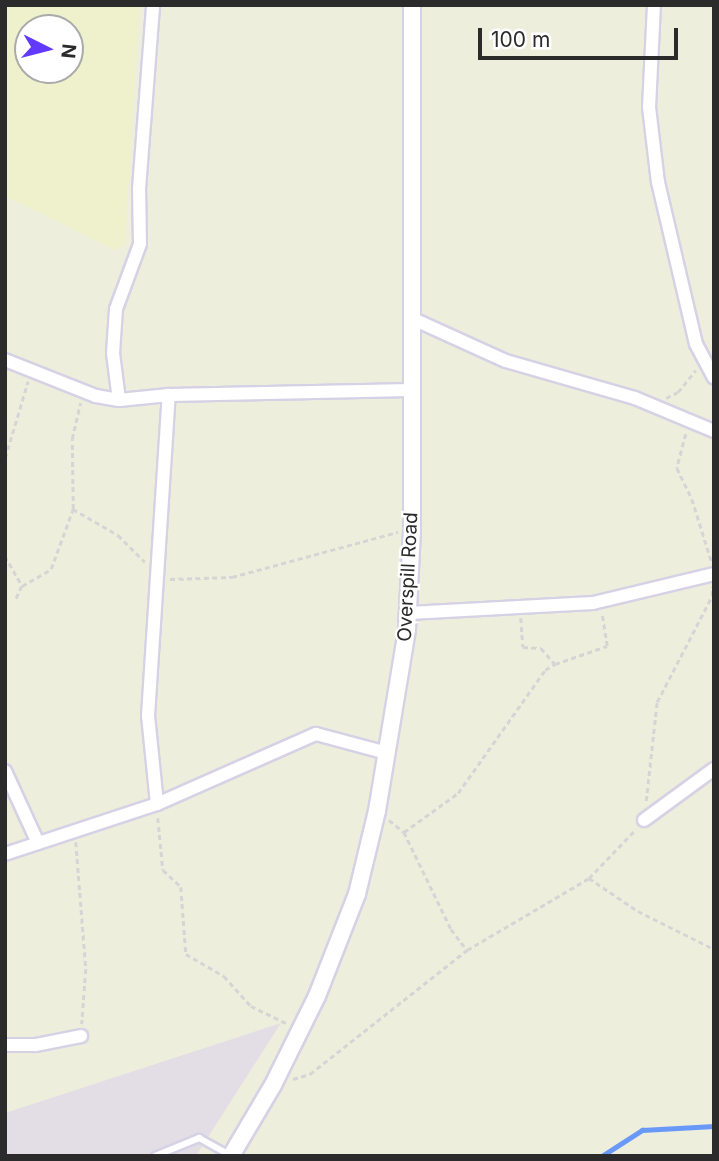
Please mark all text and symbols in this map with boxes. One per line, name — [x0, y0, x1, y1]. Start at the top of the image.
north arrow — [14, 14, 84, 84]
scale bar — [481, 14, 680, 58]
text: 100 m — [491, 27, 550, 52]
text: N — [56, 43, 81, 59]
street label: Overspill Road — [393, 512, 423, 642]

